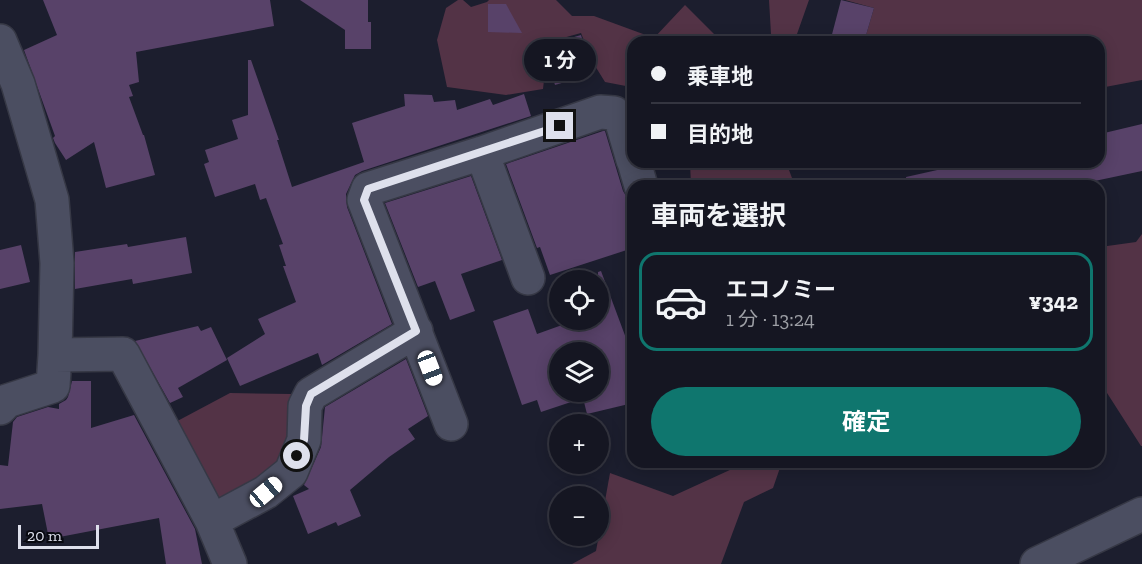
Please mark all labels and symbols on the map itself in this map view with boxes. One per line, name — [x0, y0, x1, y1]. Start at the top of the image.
callout: 1 分 — [524, 39, 596, 81]
route end — [546, 112, 573, 139]
car — [415, 348, 445, 388]
route start — [283, 442, 310, 469]
car — [246, 474, 286, 510]
scale bar — [18, 522, 99, 550]

